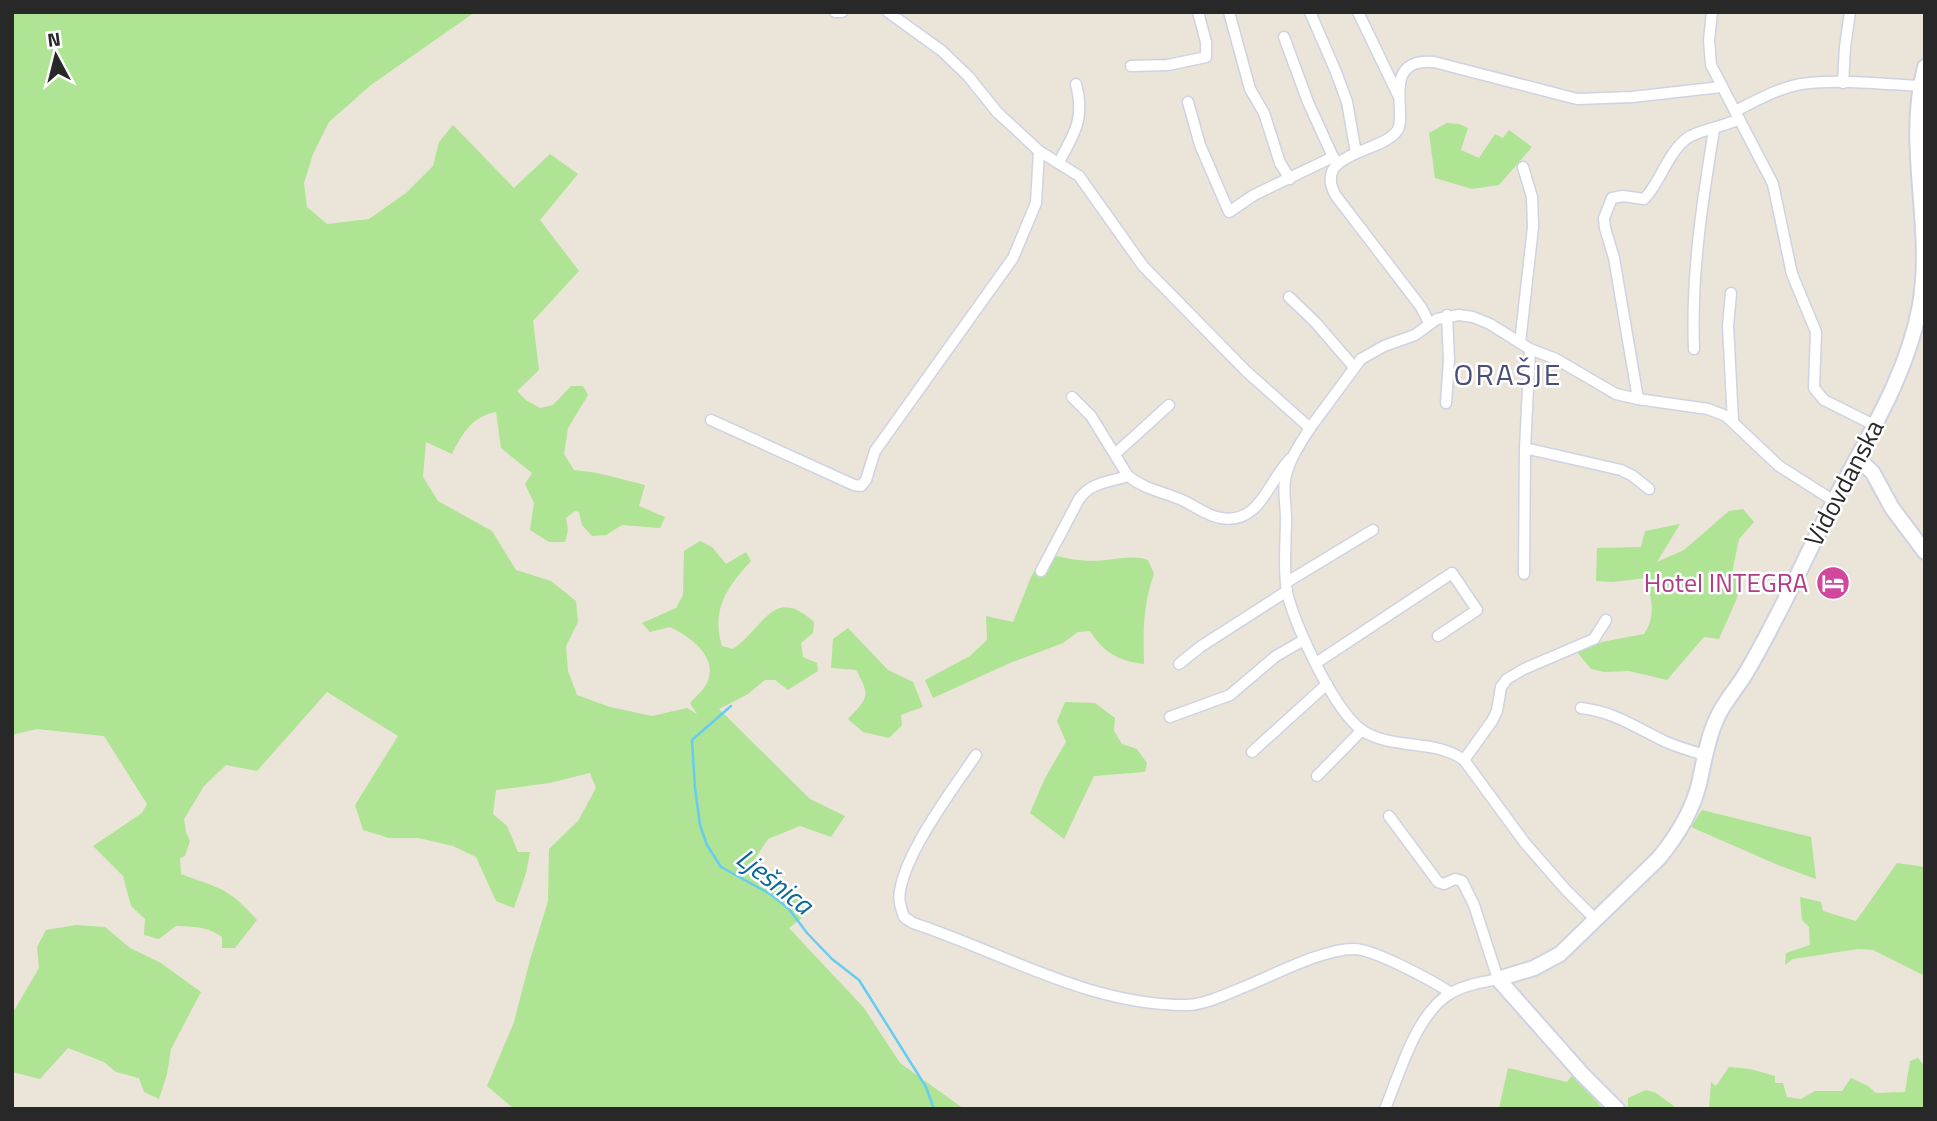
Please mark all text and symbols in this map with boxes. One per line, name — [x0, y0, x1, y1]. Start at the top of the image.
north arrow — [21, 21, 91, 91]
text: N — [46, 23, 62, 54]
district label: ORAŠJE — [1454, 351, 1562, 397]
street label: Vidovdanska — [1794, 412, 1893, 553]
place label: Hotel INTEGRA — [1644, 563, 1808, 602]
hotel icon: Hotel INTEGRA — [1814, 564, 1852, 602]
water label: Lješnica — [728, 837, 825, 926]

